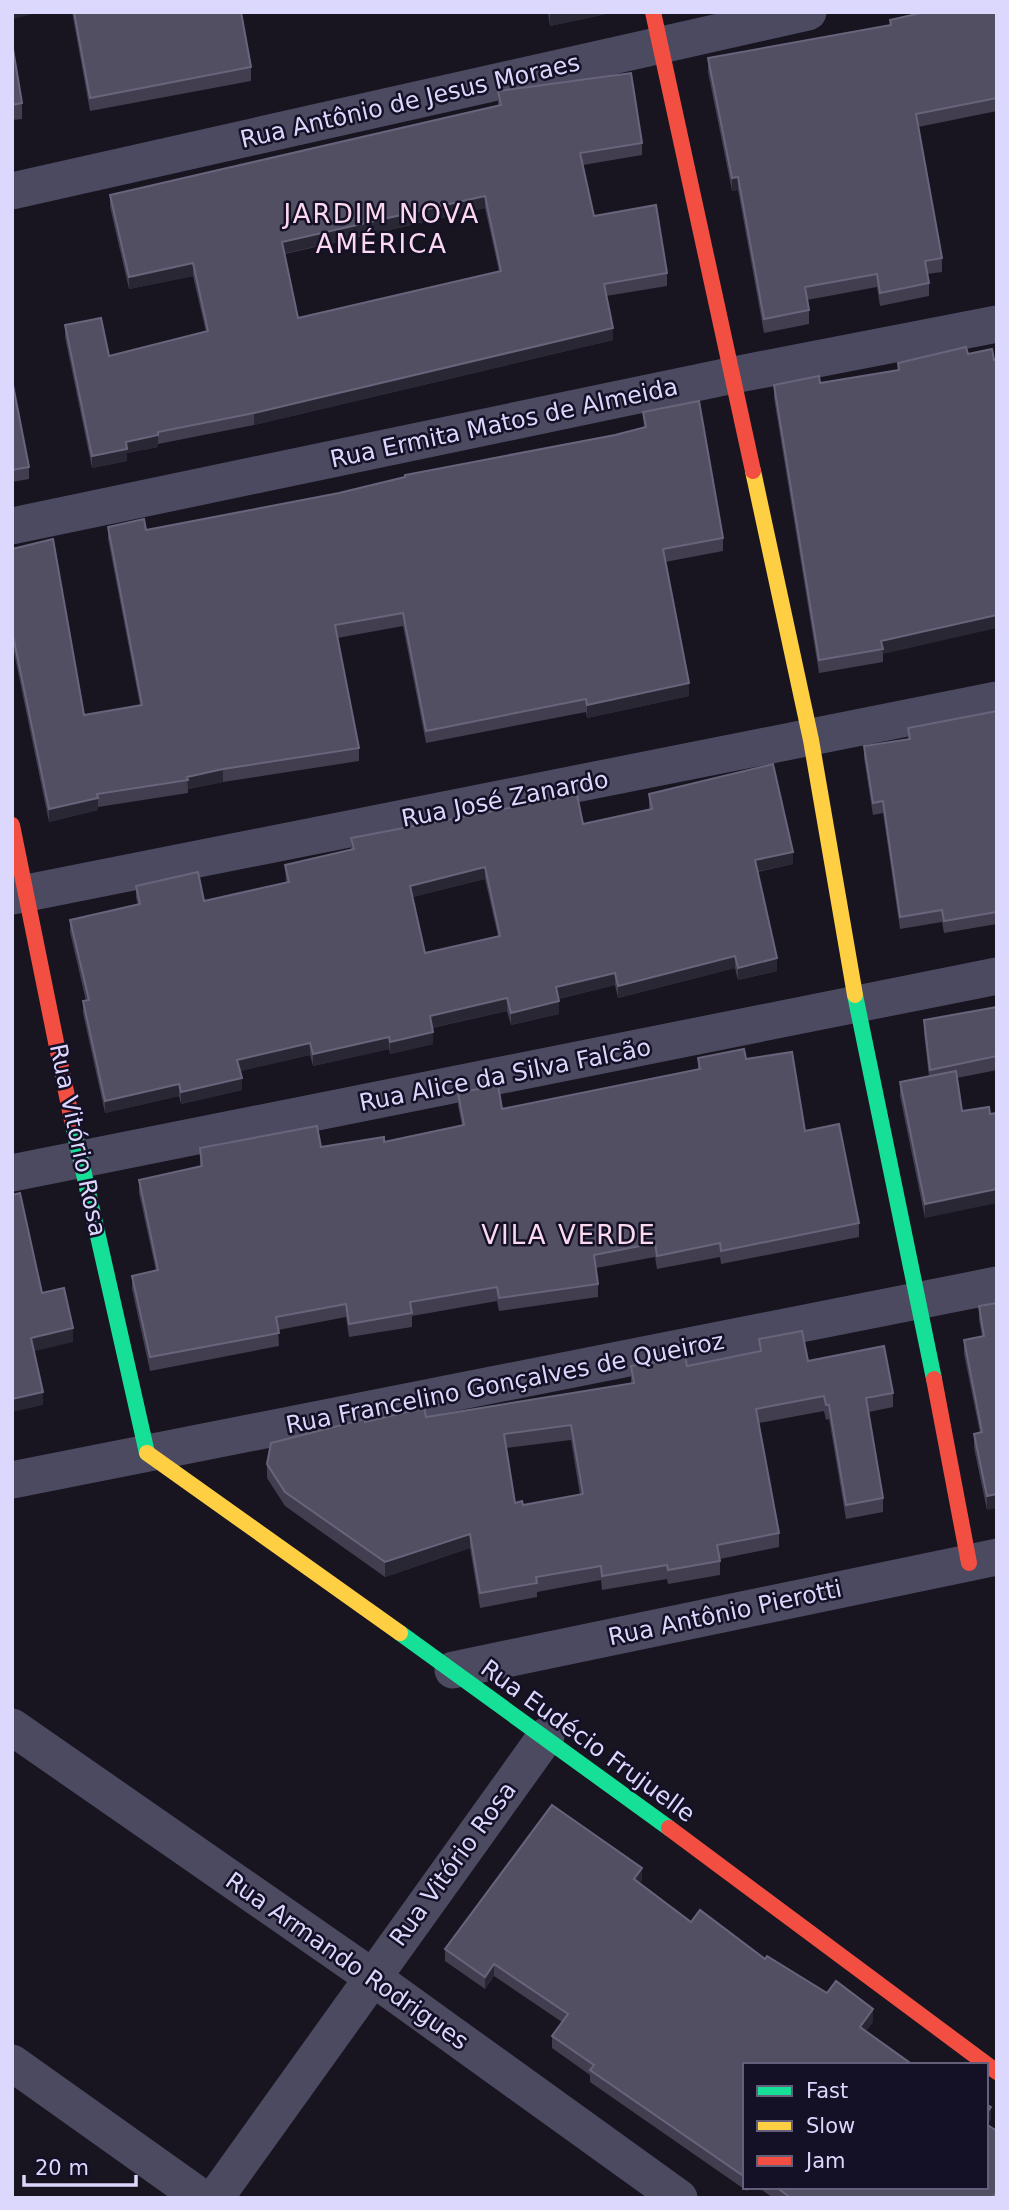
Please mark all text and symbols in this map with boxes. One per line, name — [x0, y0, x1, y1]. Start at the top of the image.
street label: Rua Antônio de Jesus Moraes — [237, 48, 583, 154]
district label: JARDIM NOVA AMÉRICA — [282, 199, 480, 259]
street label: Rua Ermita Matos de Almeida — [328, 372, 680, 474]
street label: Rua José Zanardo — [399, 765, 611, 833]
street label: Rua Alice da Silva Falcão — [357, 1033, 653, 1117]
street label: Rua Vitório Rosa — [44, 1041, 112, 1239]
district label: VILA VERDE — [481, 1220, 657, 1250]
street label: Rua Francelino Gonçalves de Queiroz — [284, 1327, 726, 1439]
street label: Rua Antônio Pierotti — [606, 1575, 844, 1651]
street label: Rua Eudécio Frujuelle — [476, 1654, 700, 1828]
street label: Rua Vitório Rosa — [384, 1776, 522, 1952]
street label: Rua Armando Rodrigues — [220, 1866, 474, 2056]
legend — [743, 2063, 988, 2189]
text: Fast — [806, 2079, 848, 2103]
text: Slow — [806, 2114, 855, 2138]
scale bar — [24, 2144, 136, 2188]
text: Jam — [804, 2149, 846, 2173]
text: 20 m — [35, 2156, 89, 2180]

